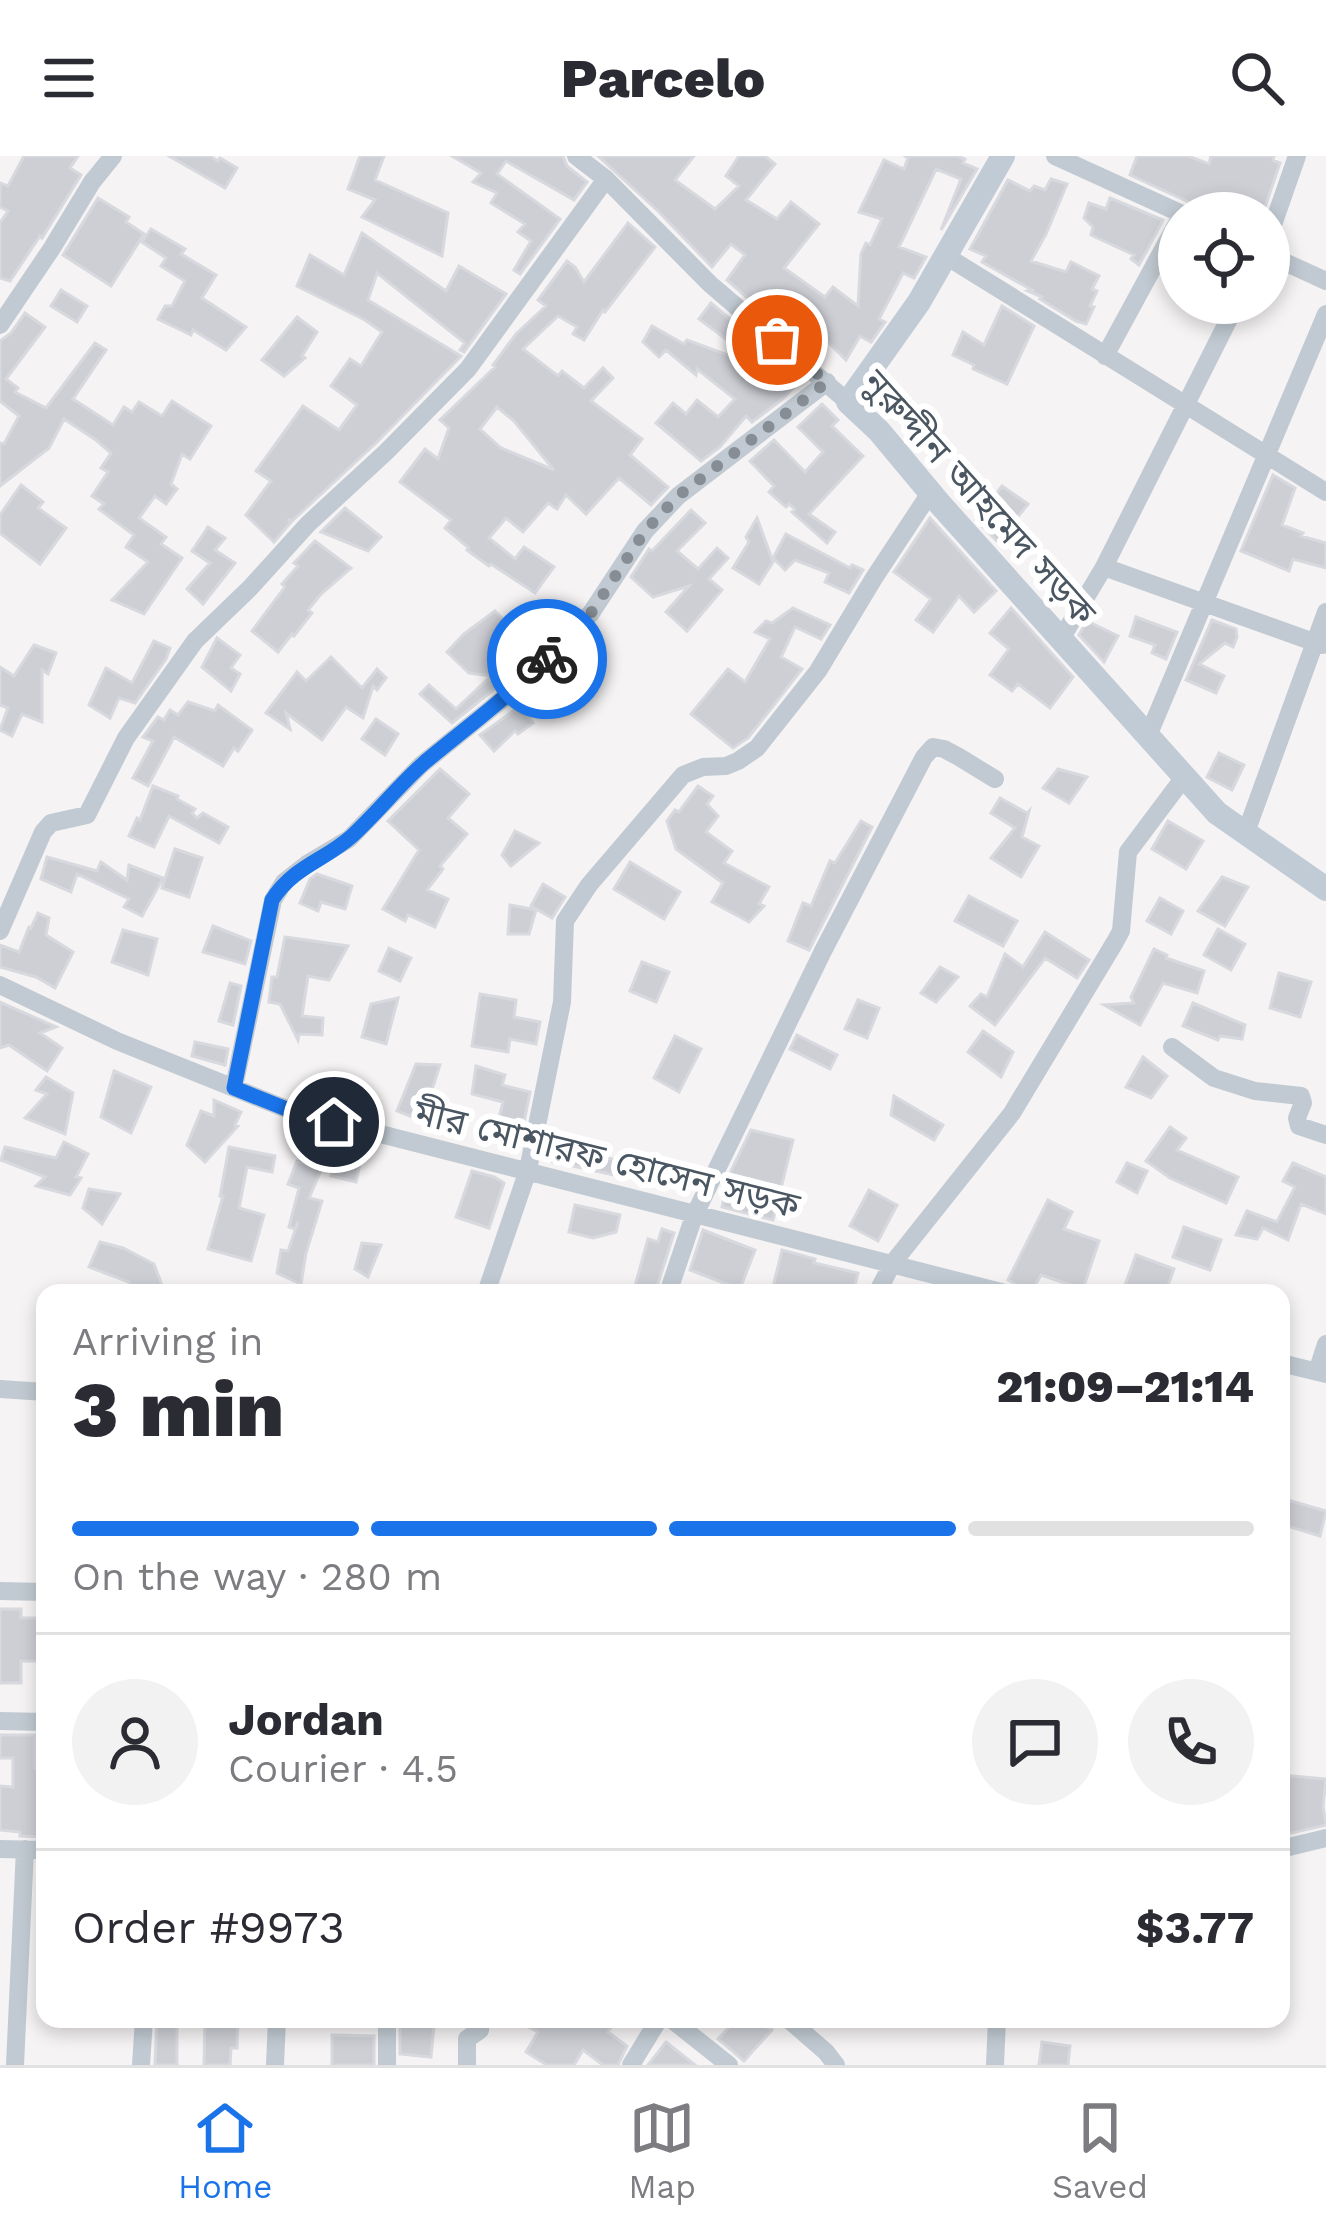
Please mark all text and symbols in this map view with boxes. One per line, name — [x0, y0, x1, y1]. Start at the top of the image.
icon: menu — [36, 45, 102, 111]
icon: search — [1224, 45, 1290, 111]
text: Parcelo — [561, 47, 765, 110]
map controls — [1158, 192, 1290, 324]
button: locate — [1158, 192, 1290, 324]
pin — [726, 289, 828, 391]
icon: bag — [744, 307, 810, 373]
street label: নুরুদ্দীন আহমেদ সড়ক — [853, 360, 1106, 634]
courier — [487, 599, 607, 719]
icon: bike — [514, 626, 580, 692]
pin — [283, 1071, 385, 1173]
icon: home — [301, 1089, 367, 1155]
street label: মীর মোশারফ হোসেন সড়ক — [409, 1089, 805, 1227]
text: Arriving in — [72, 1319, 263, 1364]
text: 21:09–21:14 — [996, 1360, 1254, 1413]
text: 3 min — [72, 1363, 284, 1455]
text: On the way · 280 m — [72, 1554, 442, 1599]
button: person — [72, 1679, 198, 1805]
button: chat — [972, 1679, 1098, 1805]
button: phone — [1128, 1679, 1254, 1805]
text: Jordan — [228, 1693, 384, 1746]
text: Courier · 4.5 — [228, 1746, 458, 1791]
text: Order #9973 — [72, 1901, 345, 1954]
text: $3.77 — [1136, 1901, 1254, 1954]
tab: Home — [178, 2095, 272, 2206]
tab: Map — [629, 2095, 696, 2206]
tab: Saved — [1052, 2095, 1148, 2206]

